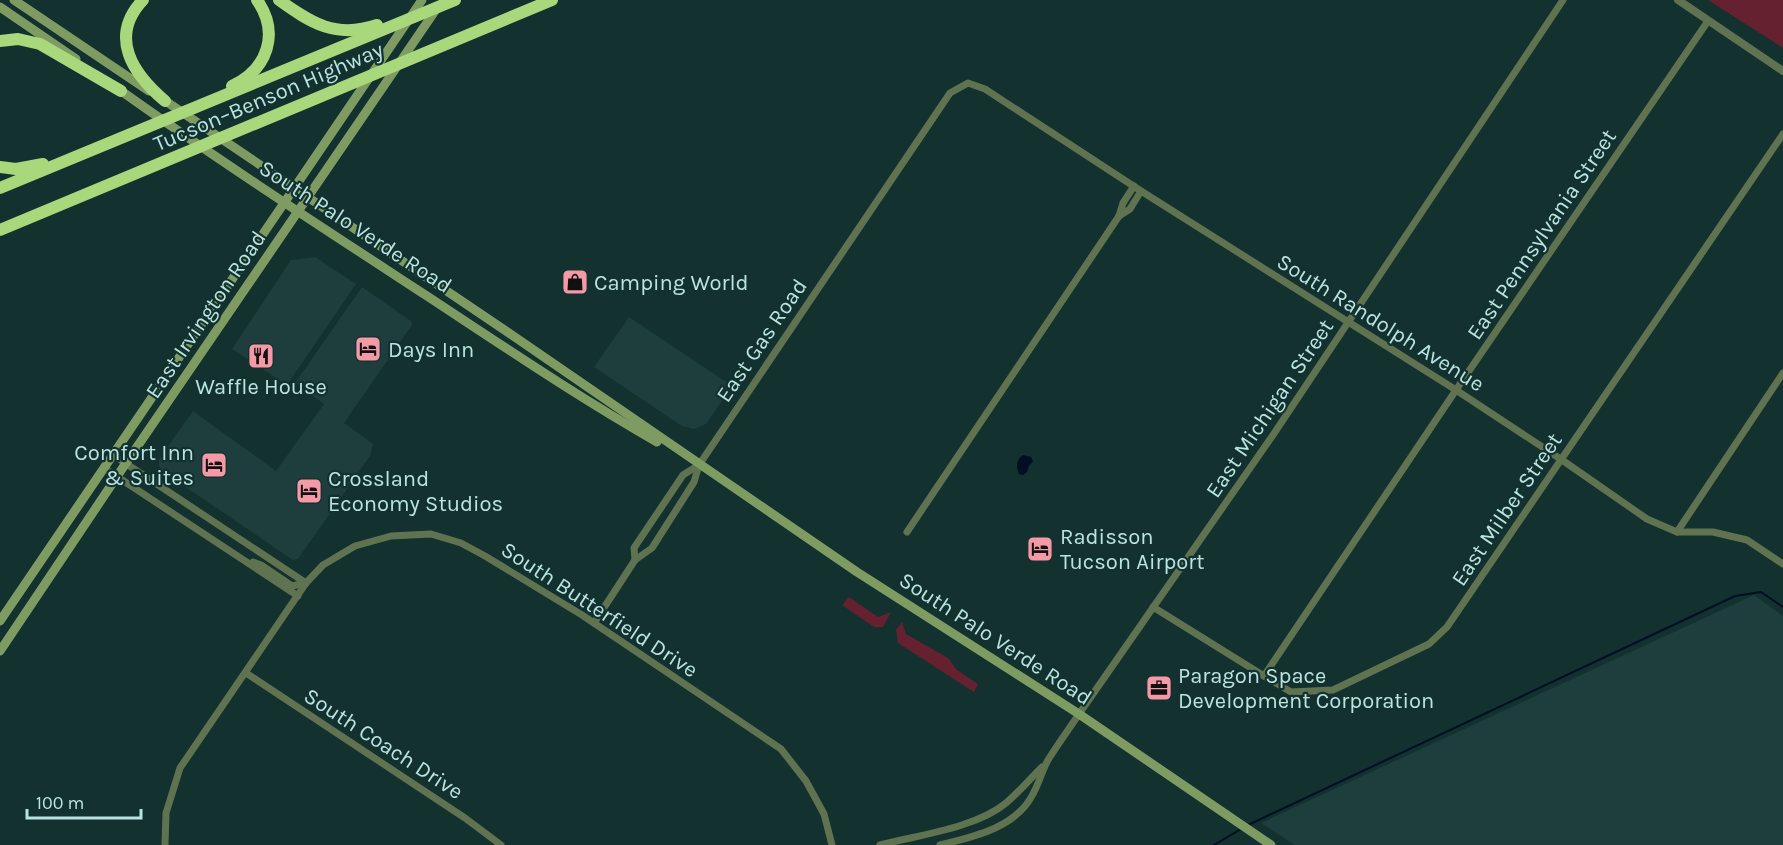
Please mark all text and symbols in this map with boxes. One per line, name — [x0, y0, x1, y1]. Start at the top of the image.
street label: Tucson–Benson Highway — [150, 37, 387, 157]
street label: East Pennsylvania Street — [1462, 125, 1622, 345]
street label: South Palo Verde Road — [254, 155, 457, 299]
street label: East Irvington Road — [140, 226, 272, 403]
street label: South Randolph Avenue — [1272, 248, 1489, 397]
shop icon: Camping World — [560, 267, 590, 297]
place label: Camping World — [594, 270, 749, 296]
street label: East Gas Road — [711, 274, 813, 407]
street label: East Michigan Street — [1201, 315, 1339, 503]
hotel icon: Days Inn — [353, 334, 383, 364]
place label: Days Inn — [388, 337, 474, 363]
restaurant icon: Waffle House — [246, 341, 276, 371]
place label: Waffle House — [195, 374, 327, 400]
street label: East Milber Street — [1446, 428, 1568, 591]
place label: Comfort Inn & Suites — [74, 440, 194, 491]
hotel icon: Comfort Inn & Suites — [199, 450, 229, 480]
place label: Crossland Economy Studios — [328, 466, 503, 517]
hotel icon: Crossland Economy Studios — [294, 476, 324, 506]
place label: Radisson Tucson Airport — [1060, 524, 1205, 575]
hotel icon: Radisson Tucson Airport — [1025, 534, 1055, 564]
street label: South Butterfield Drive — [496, 536, 703, 683]
street label: South Palo Verde Road — [894, 567, 1097, 711]
place label: Paragon Space Development Corporation — [1178, 663, 1434, 714]
office icon: Paragon Space Development Corporation — [1144, 673, 1174, 703]
street label: South Coach Drive — [299, 683, 468, 805]
scale bar — [27, 782, 141, 820]
text: 100 m — [36, 792, 84, 814]

